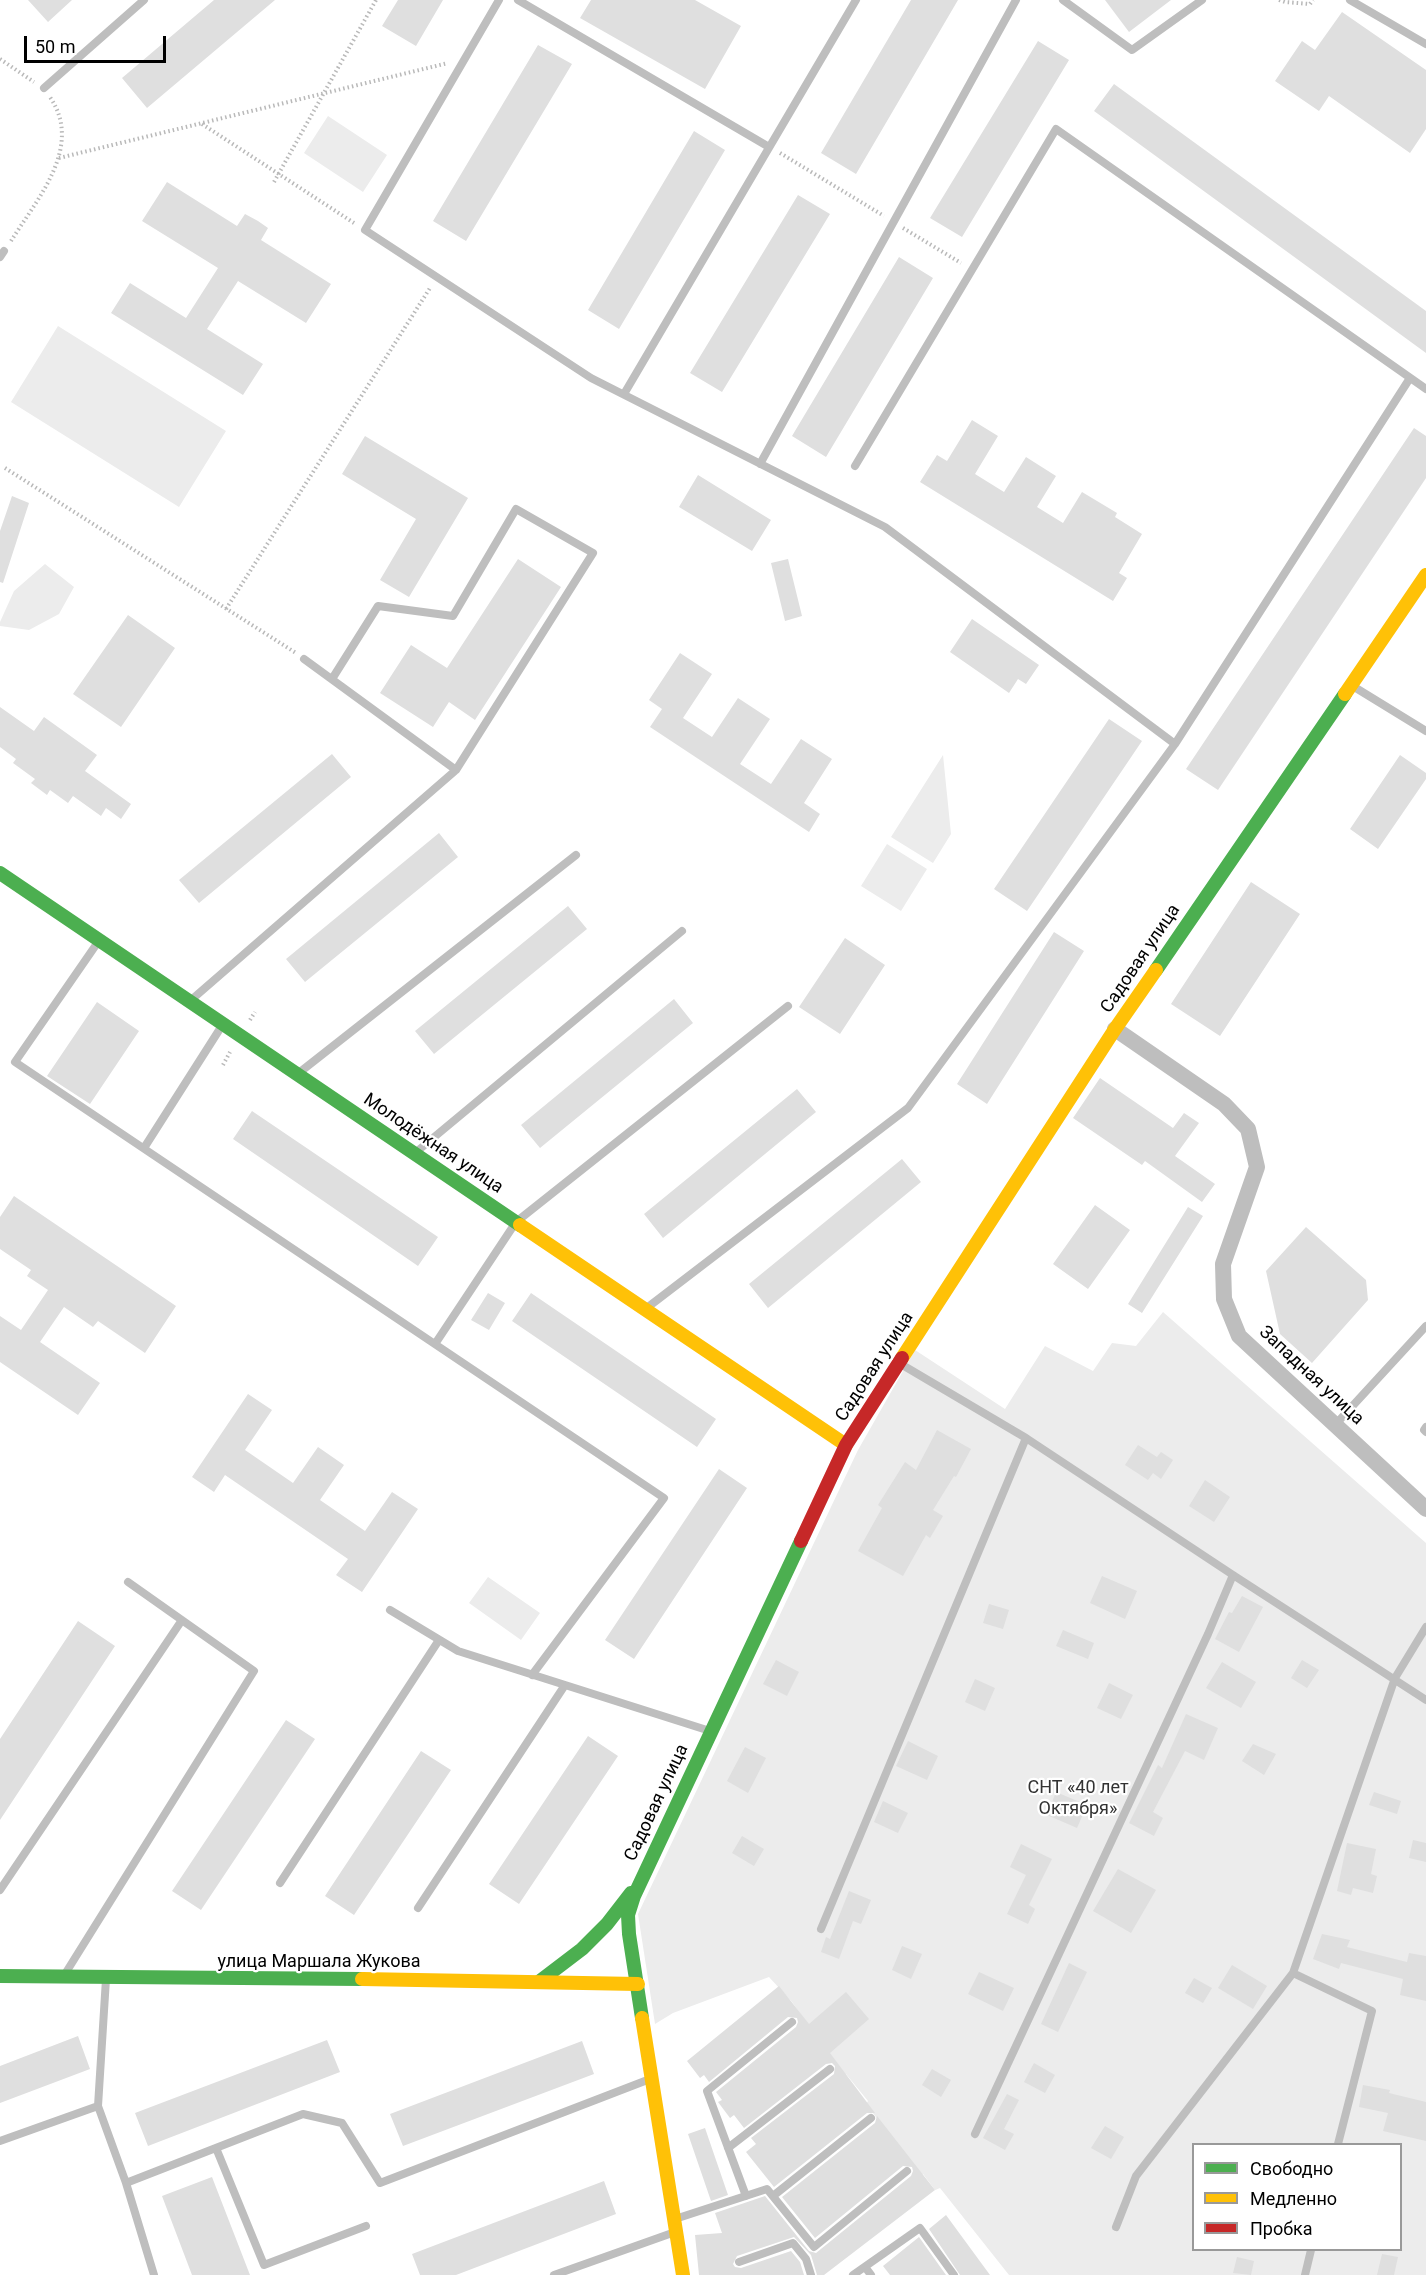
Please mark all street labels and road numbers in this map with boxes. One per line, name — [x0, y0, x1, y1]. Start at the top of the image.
street label: Садовая улица — [1097, 901, 1185, 1017]
street label: Молодёжная улица — [359, 1089, 507, 1199]
street label: Садовая улица — [832, 1308, 918, 1426]
street label: Западная улица — [1254, 1322, 1368, 1430]
street label: Садовая улица — [620, 1741, 694, 1865]
street label: улица Маршала Жукова — [218, 1951, 420, 1973]

